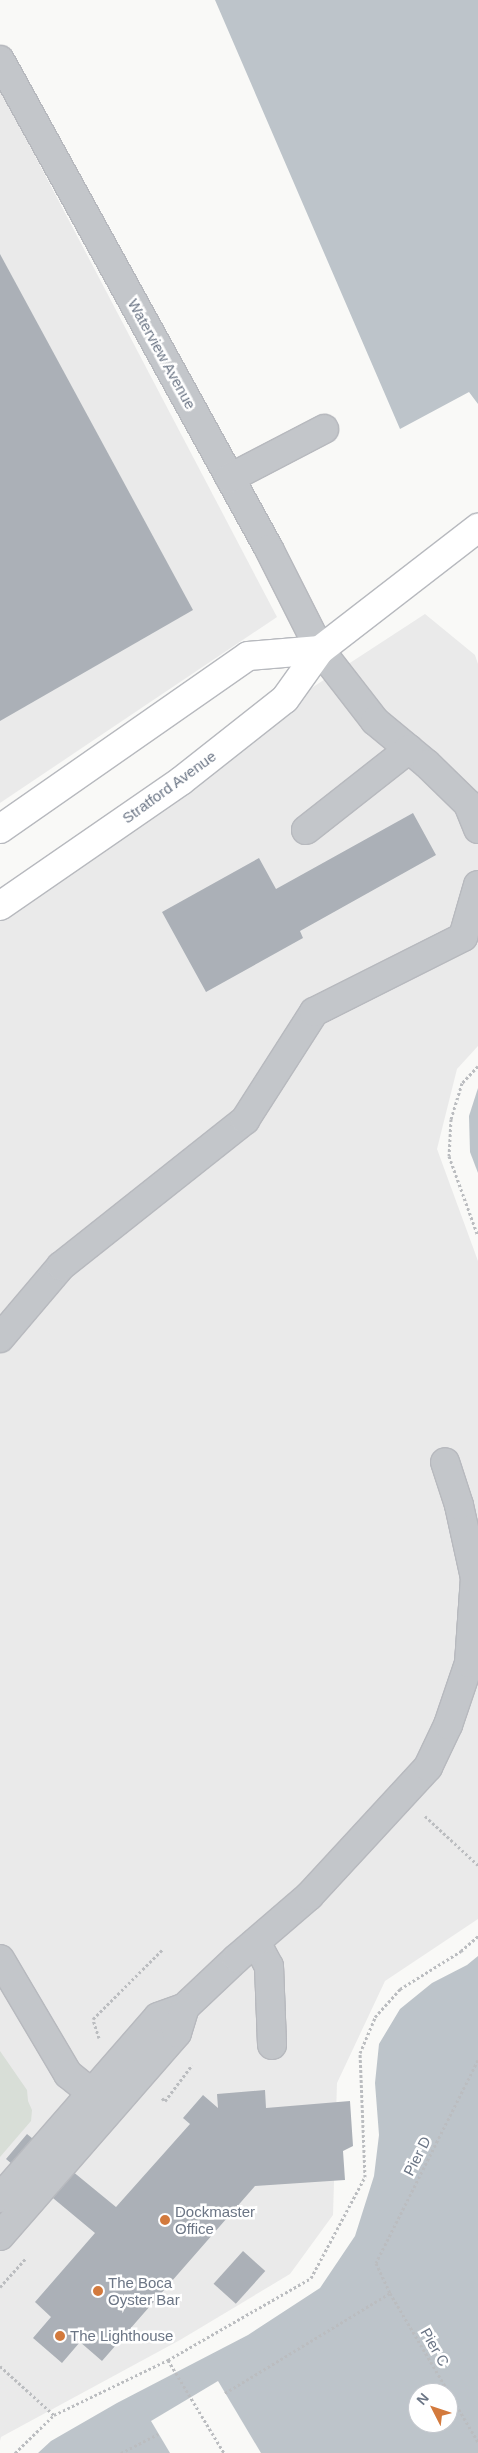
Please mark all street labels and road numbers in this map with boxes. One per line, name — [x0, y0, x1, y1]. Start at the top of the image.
street label: Waterview Avenue — [124, 295, 200, 413]
street label: Stratford Avenue — [118, 747, 220, 827]
street label: Pier D — [400, 2133, 434, 2179]
street label: Pier C — [417, 2324, 453, 2370]

